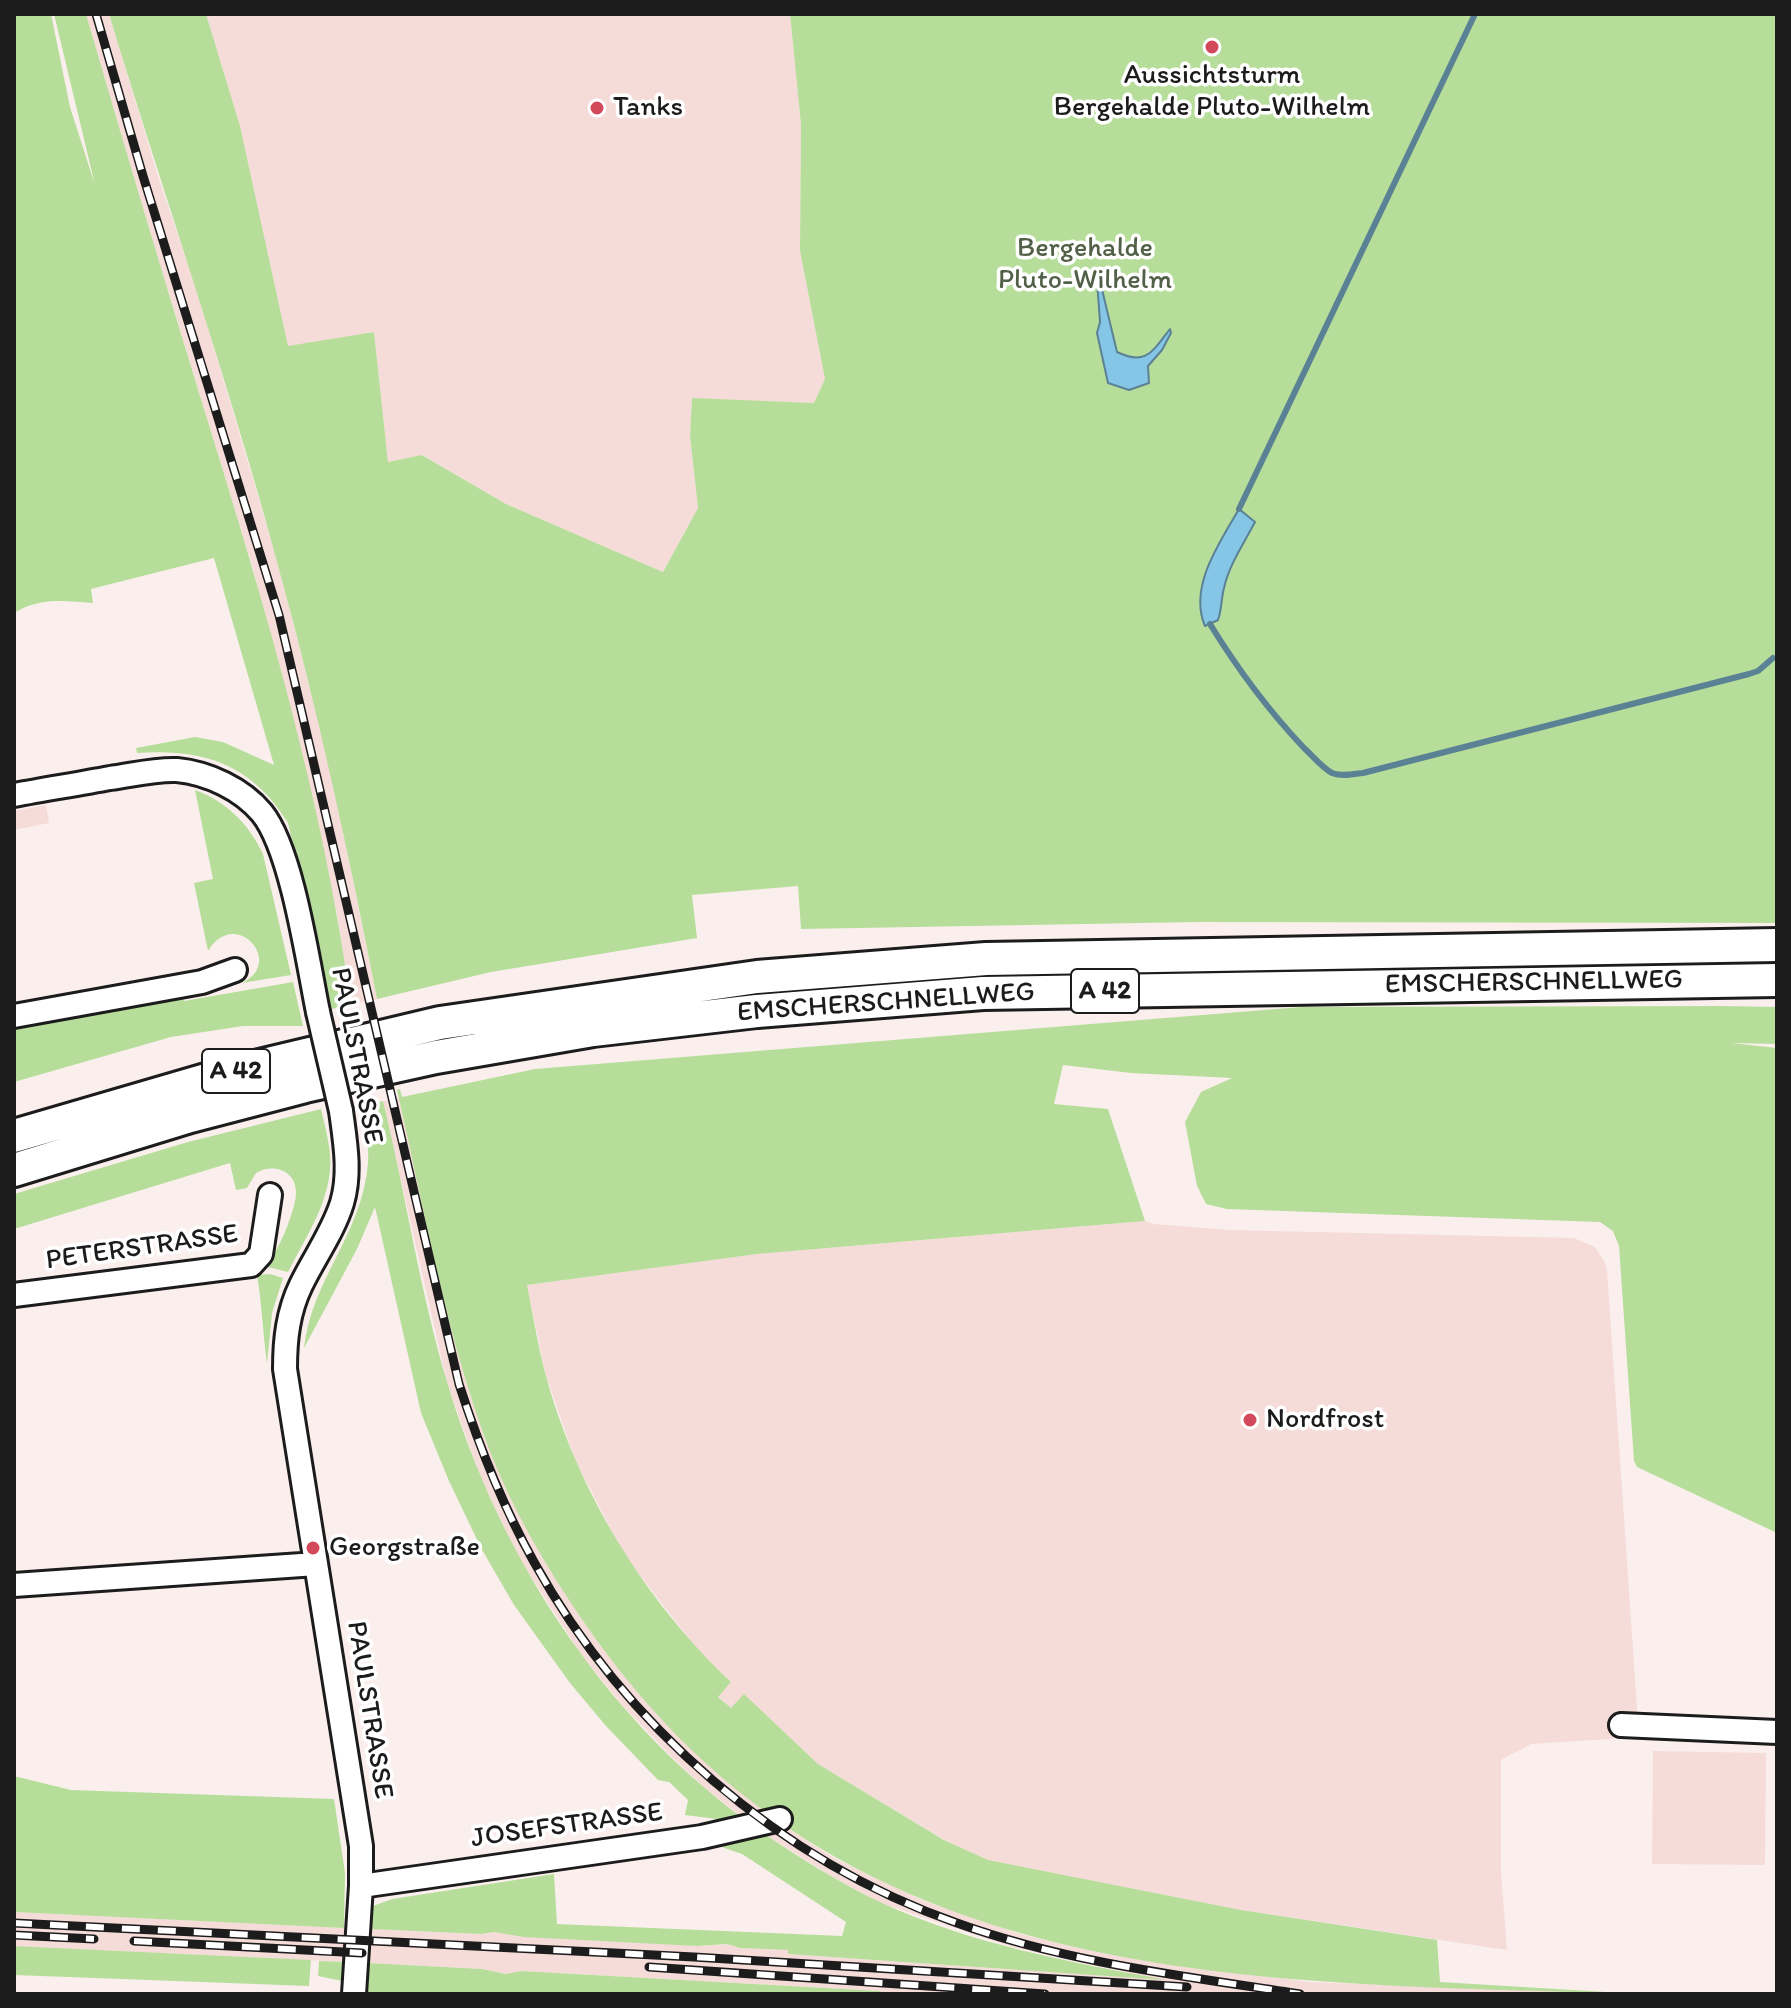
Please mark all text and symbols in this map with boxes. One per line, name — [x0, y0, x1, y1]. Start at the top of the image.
marker: Aussichtsturm Bergehalde Pluto-Wilhelm — [1203, 38, 1221, 56]
place label: Aussichtsturm Bergehalde Pluto-Wilhelm — [1054, 59, 1370, 125]
place label: Tanks — [613, 91, 683, 125]
marker: Tanks — [588, 99, 606, 117]
park label: Bergehalde Pluto-Wilhelm — [998, 232, 1172, 298]
street label: EMSCHERSCHNELLWEG — [1385, 964, 1683, 1002]
street label: PAULSTRASSE — [322, 965, 390, 1147]
road number: A 42 — [1071, 969, 1139, 1013]
street label: EMSCHERSCHNELLWEG — [736, 976, 1036, 1030]
road number: A 42 — [202, 1049, 270, 1093]
street label: PETERSTRASSE — [44, 1218, 240, 1278]
place label: Nordfrost — [1266, 1403, 1384, 1437]
marker: Nordfrost — [1241, 1411, 1259, 1429]
place label: Georgstraße — [329, 1531, 480, 1565]
marker: Georgstraße — [304, 1539, 322, 1557]
street label: PAULSTRASSE — [338, 1619, 400, 1801]
street label: JOSEFSTRASSE — [469, 1796, 665, 1856]

